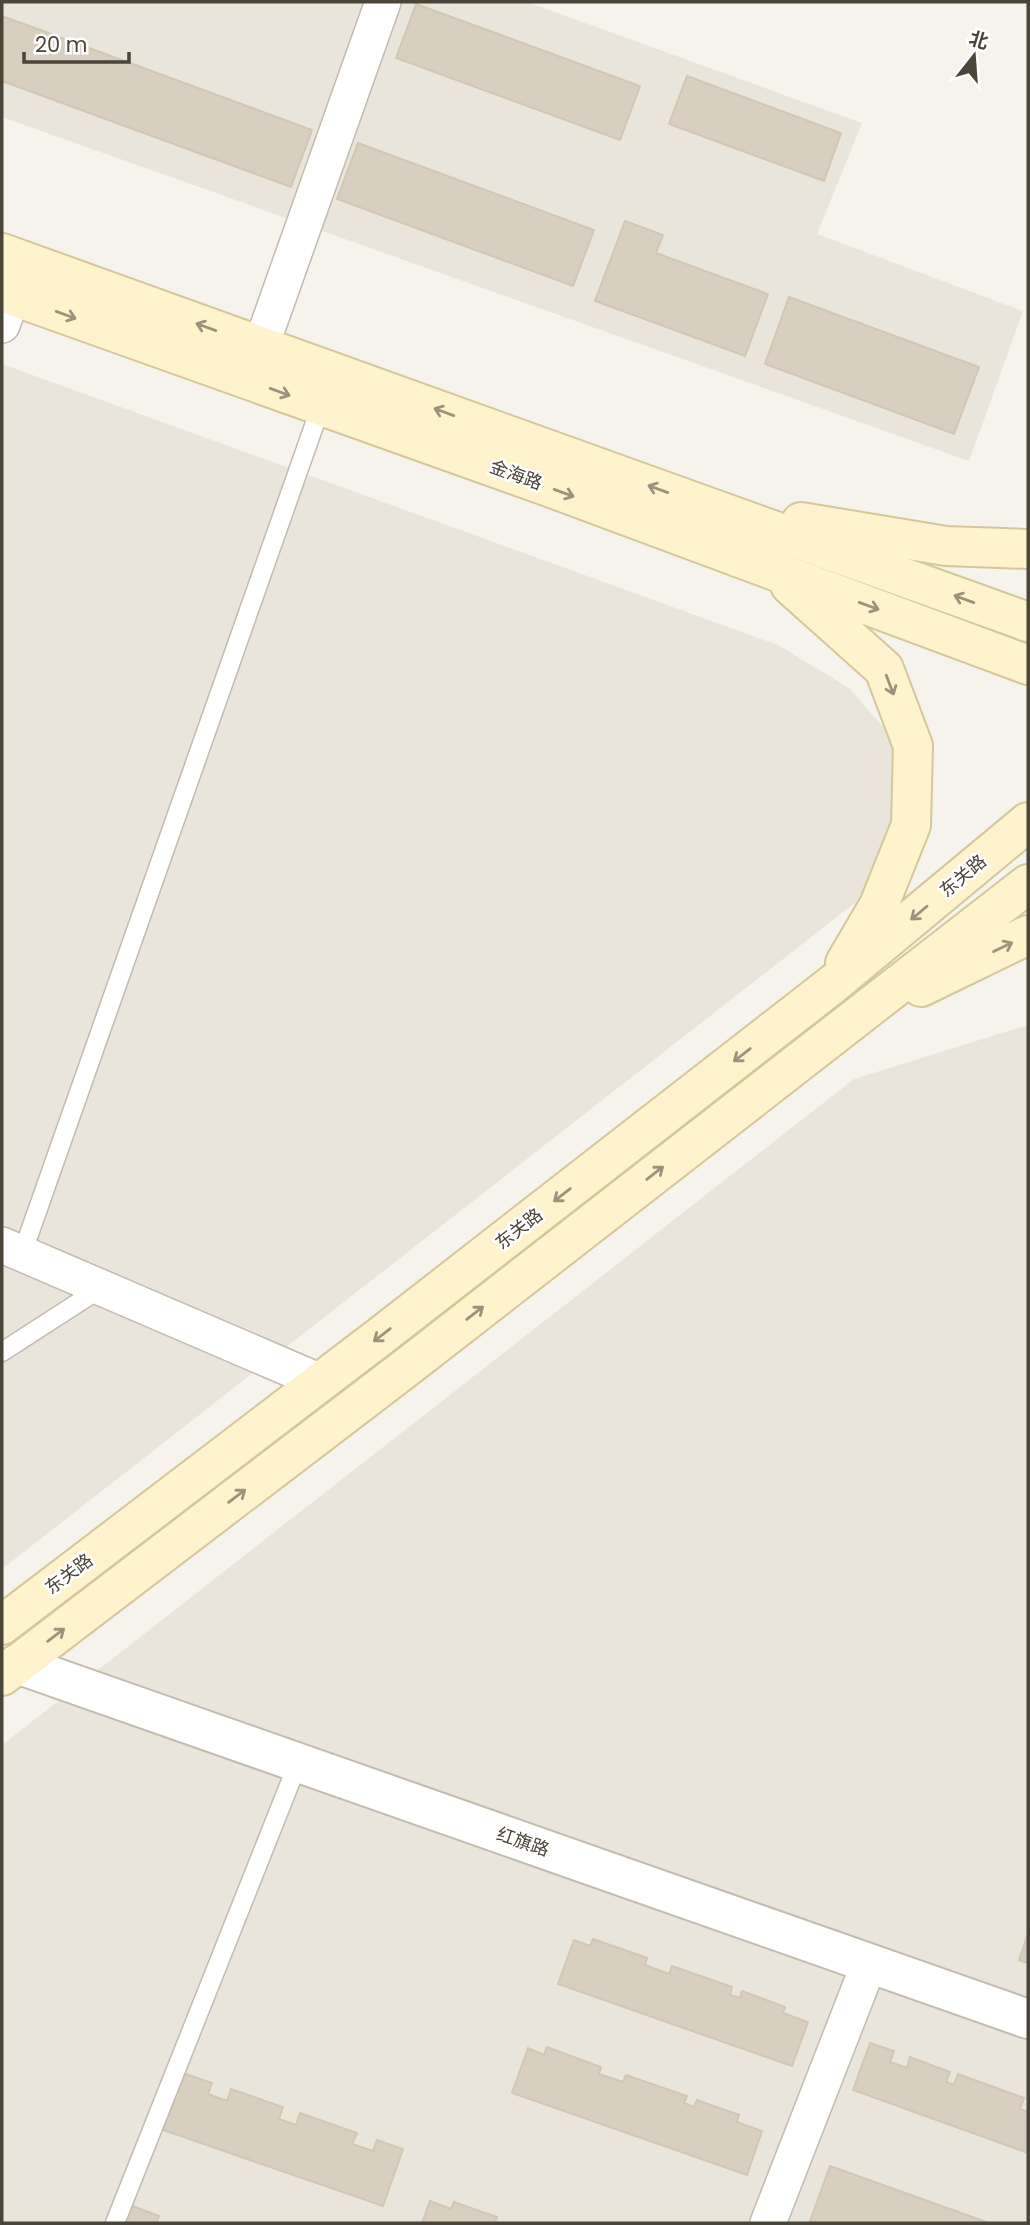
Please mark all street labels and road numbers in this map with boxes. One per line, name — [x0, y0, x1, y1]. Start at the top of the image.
street label: 金海路 — [487, 454, 546, 496]
street label: 东关路 — [934, 849, 991, 903]
street label: 东关路 — [490, 1202, 548, 1255]
street label: 东关路 — [40, 1547, 98, 1600]
street label: 红旗路 — [494, 1821, 553, 1862]

